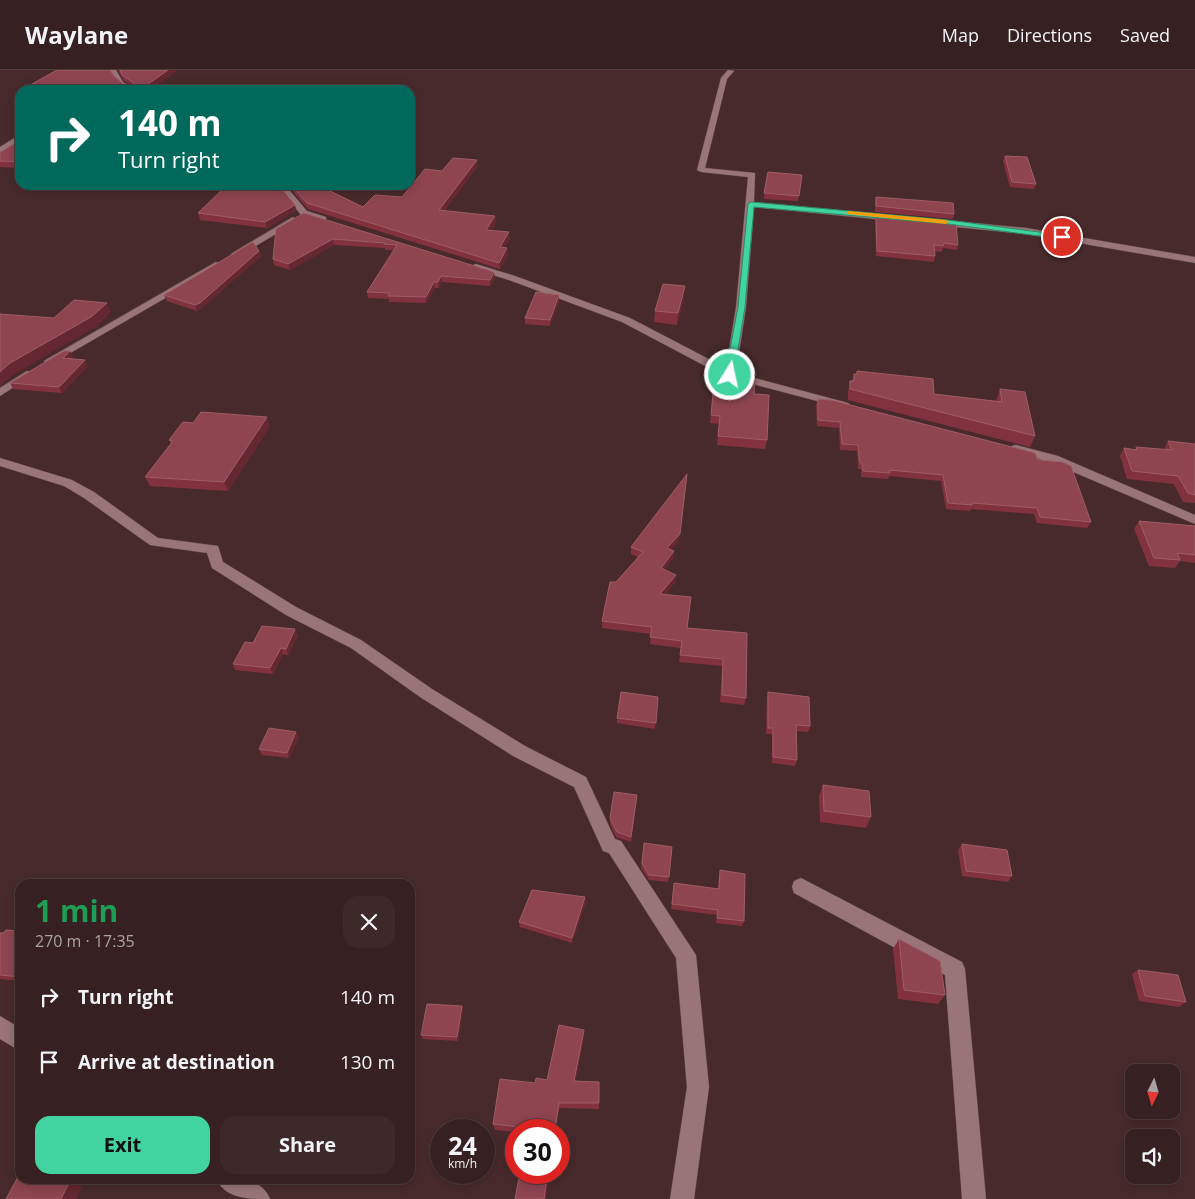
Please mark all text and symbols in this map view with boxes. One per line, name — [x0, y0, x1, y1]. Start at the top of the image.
text: Waylane — [25, 18, 128, 51]
text: Map — [942, 23, 979, 47]
text: Directions — [1007, 23, 1092, 47]
text: Saved — [1120, 23, 1170, 47]
text: 140 m — [118, 99, 222, 146]
icon: right — [35, 105, 100, 170]
text: Turn right — [118, 144, 220, 174]
pin — [1041, 216, 1083, 258]
icon: arrive — [1048, 223, 1076, 251]
position arrow — [703, 348, 755, 400]
text: 1 min — [35, 890, 118, 931]
button: close — [343, 896, 395, 948]
text: 270 m · 17:35 — [35, 930, 135, 952]
icon: right — [35, 983, 63, 1011]
text: Turn right — [78, 984, 173, 1010]
text: 140 m — [340, 984, 395, 1010]
icon: arrive — [35, 1048, 63, 1076]
text: Arrive at destination — [78, 1049, 275, 1075]
text: 130 m — [340, 1049, 395, 1075]
north arrow — [1125, 1064, 1180, 1119]
map controls — [1125, 1064, 1180, 1184]
button: Exit — [35, 1116, 210, 1174]
button: Share — [220, 1116, 395, 1174]
speed limit sign: 30 — [505, 1119, 570, 1184]
text: 24 — [448, 1128, 477, 1162]
button: sound — [1125, 1129, 1180, 1184]
text: km/h — [448, 1155, 477, 1172]

